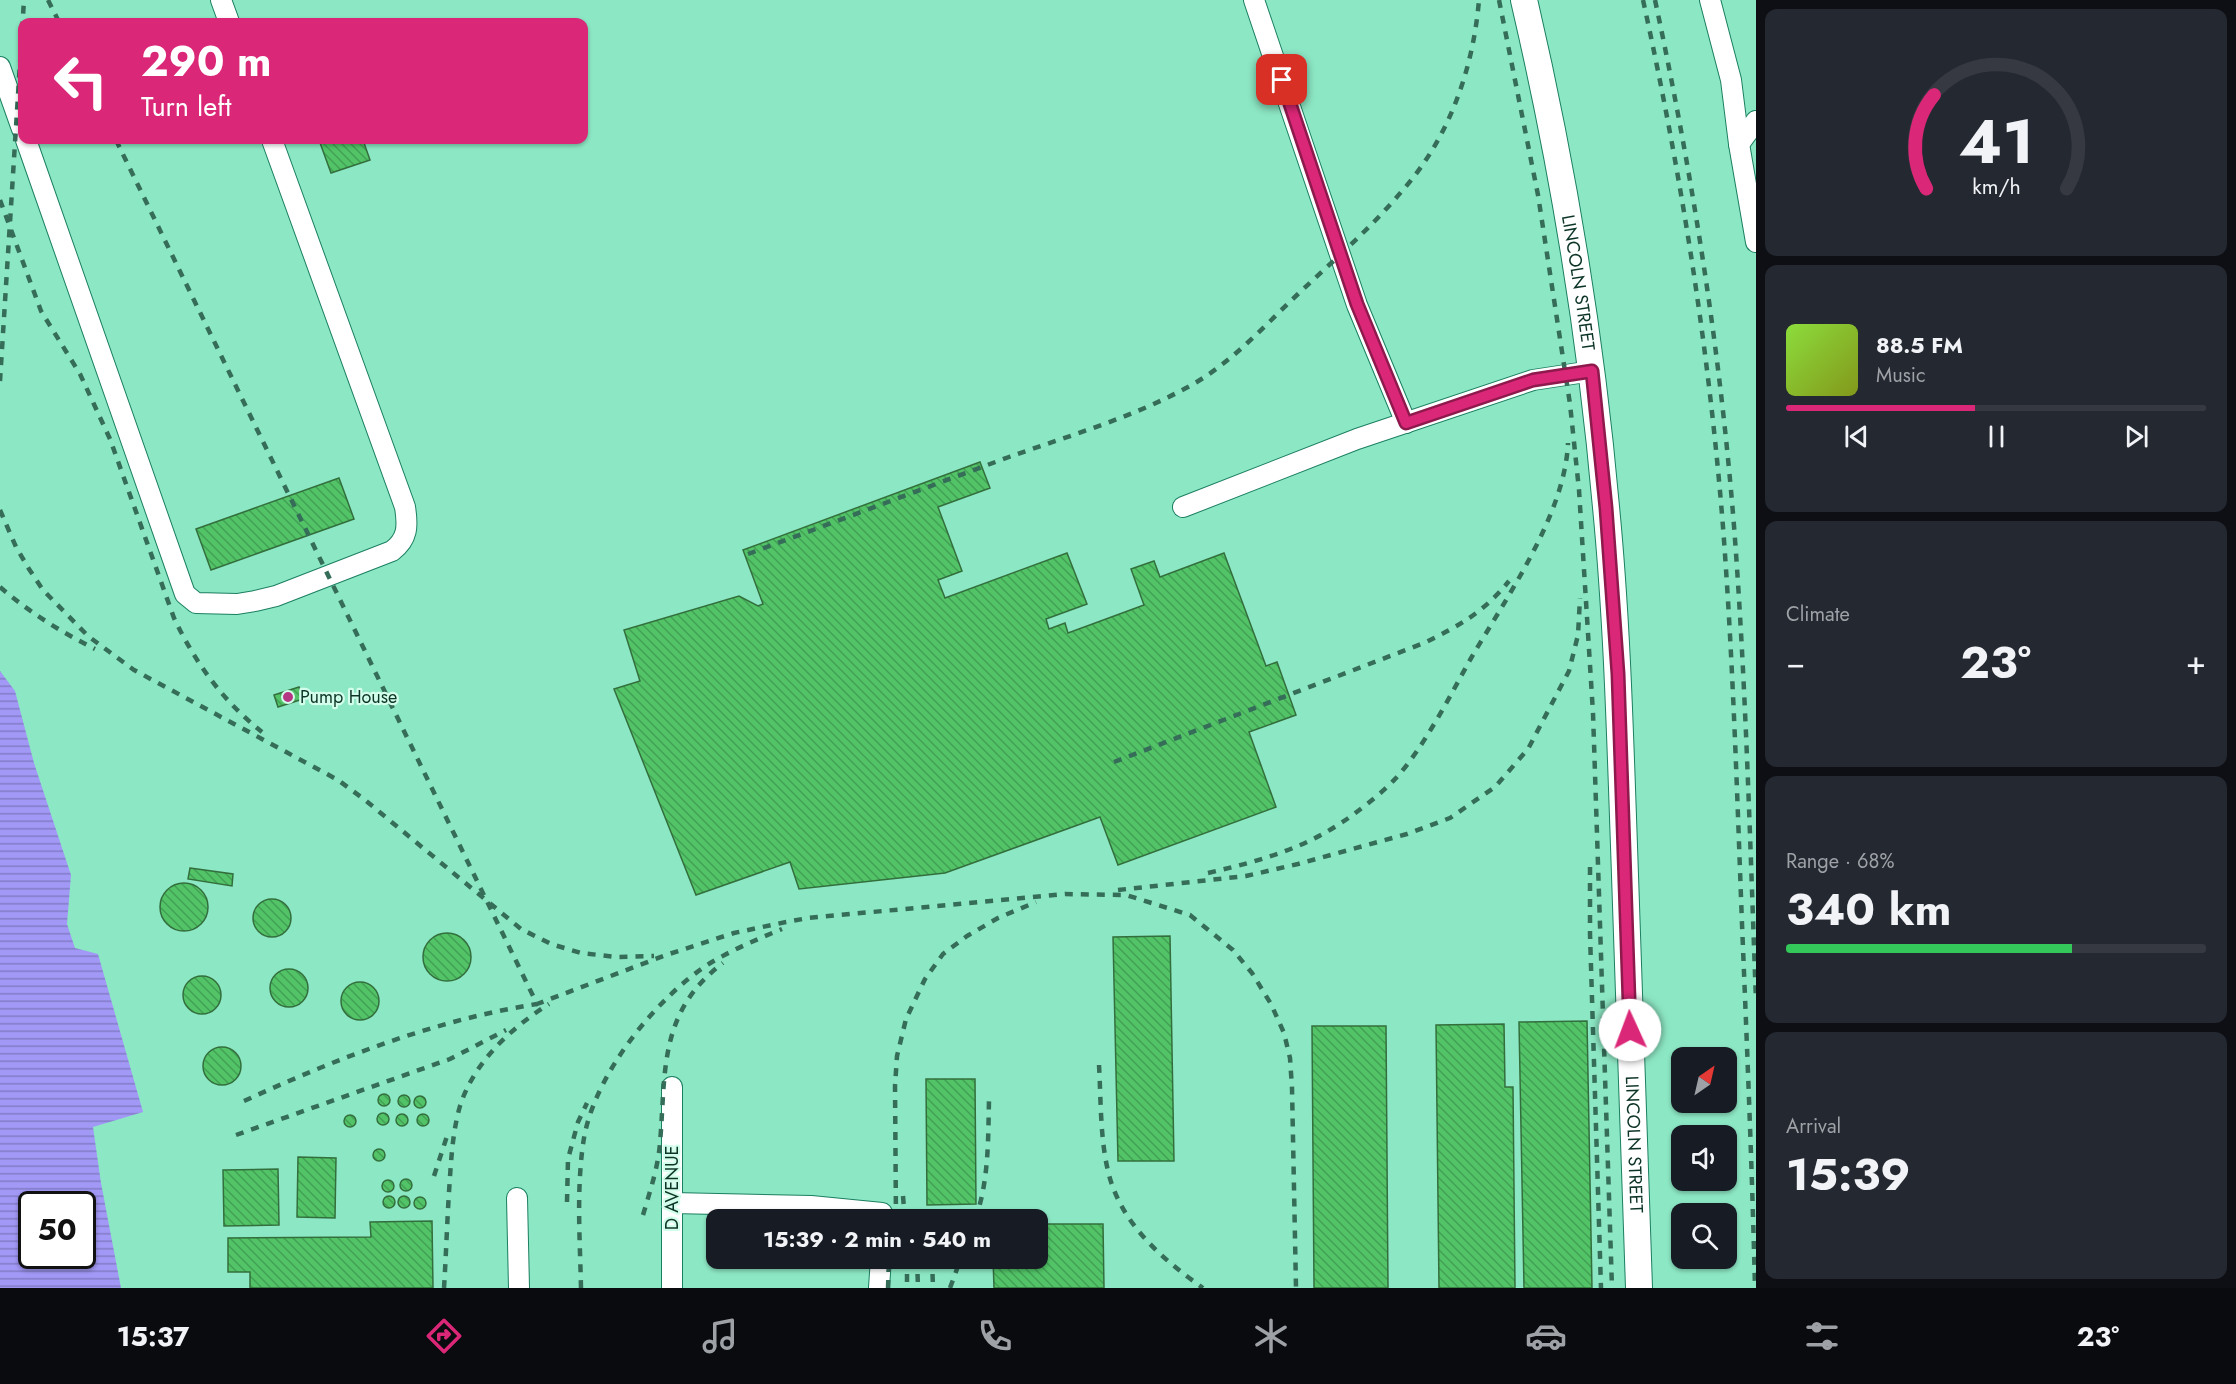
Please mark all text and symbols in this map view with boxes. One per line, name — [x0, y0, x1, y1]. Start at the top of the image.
text: 290 m — [141, 31, 272, 92]
icon: left — [42, 42, 120, 120]
pin — [1256, 54, 1307, 105]
icon: arrive — [1265, 63, 1298, 96]
text: Turn left — [141, 87, 231, 126]
text: 41 — [1958, 97, 2034, 187]
text: km/h — [1972, 172, 2020, 203]
street label: LINCOLN STREET — [1555, 213, 1602, 353]
text: 88.5 FM — [1876, 329, 1963, 361]
text: Music — [1876, 361, 1926, 390]
icon: previous — [1840, 420, 1873, 453]
icon: pause — [1980, 420, 2013, 453]
icon: next — [2120, 420, 2153, 453]
text: Climate — [1786, 600, 1850, 629]
text: 23° — [1960, 630, 2031, 695]
text: − — [1786, 639, 1805, 686]
text: + — [2186, 639, 2206, 686]
place label: Pump House — [300, 684, 397, 710]
marker: Pump House — [281, 690, 295, 704]
text: Range · 68% — [1786, 847, 1894, 876]
text: 340 km — [1786, 877, 1952, 942]
position arrow — [1598, 998, 1662, 1062]
north arrow — [1671, 1047, 1737, 1113]
map controls — [1671, 1047, 1737, 1269]
street label: LINCOLN STREET — [1619, 1075, 1649, 1214]
text: Arrival — [1786, 1112, 1841, 1141]
button: sound — [1671, 1125, 1737, 1191]
text: 15:39 — [1786, 1142, 1910, 1207]
street label: D AVENUE — [659, 1146, 685, 1230]
speed limit sign: 50 — [18, 1191, 96, 1269]
button: search — [1671, 1203, 1737, 1269]
text: 15:39 · 2 min · 540 m — [763, 1223, 991, 1255]
icon: directions — [423, 1315, 465, 1357]
icon: music — [699, 1315, 741, 1357]
icon: phone — [974, 1315, 1016, 1357]
icon: climate — [1250, 1315, 1292, 1357]
icon: car — [1525, 1315, 1567, 1357]
icon: filters — [1801, 1315, 1843, 1357]
text: 15:37 — [117, 1317, 189, 1356]
text: 23° — [2077, 1317, 2119, 1356]

